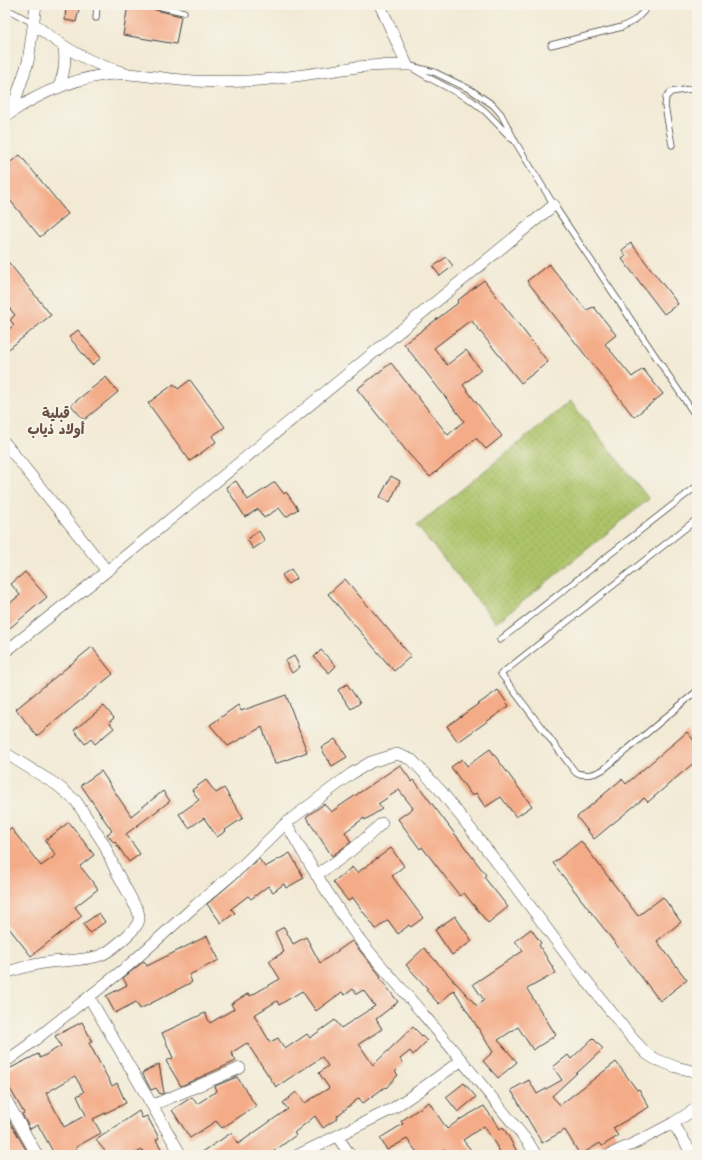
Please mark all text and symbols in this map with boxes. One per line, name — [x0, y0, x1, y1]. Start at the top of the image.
district label: قبلية أولاد ذياب — [28, 404, 85, 438]

